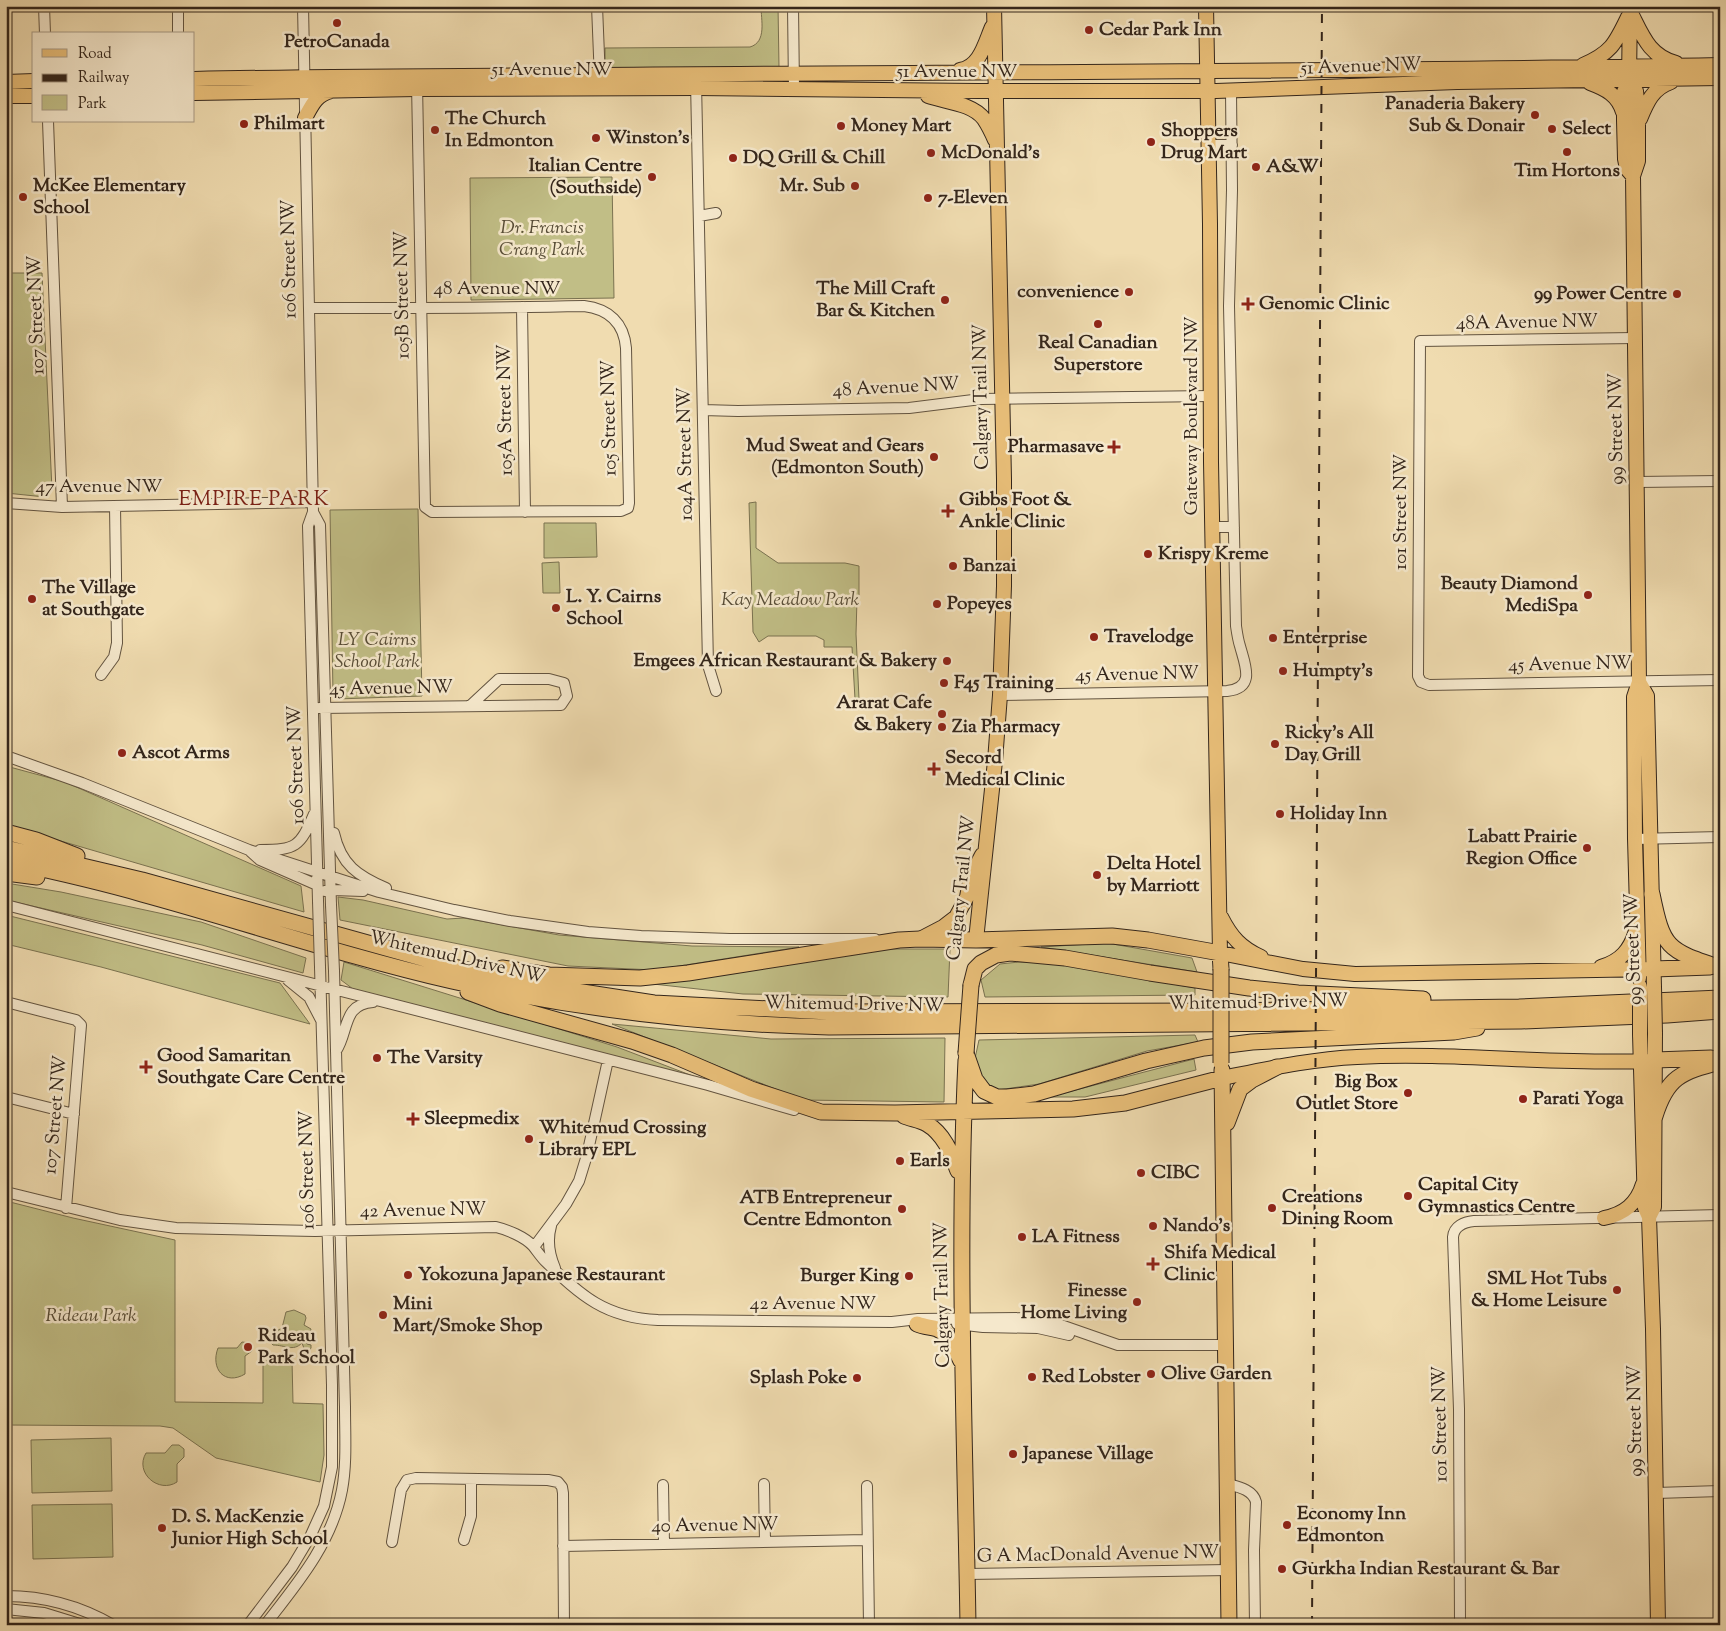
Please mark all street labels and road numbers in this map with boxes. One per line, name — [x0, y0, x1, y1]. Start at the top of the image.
street label: 51 Avenue NW — [1299, 51, 1422, 83]
street label: 51 Avenue NW — [491, 57, 612, 84]
street label: 51 Avenue NW — [896, 59, 1017, 86]
street label: 106 Street NW — [275, 199, 305, 319]
street label: 105B Street NW — [388, 231, 418, 359]
street label: 107 Street NW — [21, 255, 53, 375]
street label: 48 Avenue NW — [434, 276, 560, 303]
street label: 48A Avenue NW — [1456, 308, 1598, 338]
street label: Gateway Boulevard NW — [1179, 317, 1206, 515]
street label: Calgary Trail NW — [967, 324, 997, 470]
street label: 105A Street NW — [491, 344, 521, 476]
street label: 105 Street NW — [595, 360, 625, 476]
street label: 48 Avenue NW — [832, 371, 960, 405]
street label: 99 Street NW — [1603, 373, 1631, 485]
street label: 104A Street NW — [671, 387, 701, 521]
street label: 101 Street NW — [1388, 454, 1415, 570]
street label: 47 Avenue NW — [36, 474, 162, 501]
street label: 45 Avenue NW — [1508, 650, 1632, 680]
street label: 45 Avenue NW — [1075, 660, 1199, 690]
street label: 45 Avenue NW — [329, 674, 453, 704]
street label: 106 Street NW — [281, 705, 313, 825]
street label: Calgary Trail NW — [941, 814, 983, 962]
street label: 99 Street NW — [1619, 893, 1649, 1005]
street label: Whitemud Drive NW — [366, 925, 548, 991]
street label: Whitemud Drive NW — [1168, 988, 1348, 1018]
street label: Whitemud Drive NW — [764, 990, 944, 1020]
street label: 107 Street NW — [37, 1054, 75, 1176]
street label: 106 Street NW — [293, 1110, 323, 1230]
street label: 42 Avenue NW — [360, 1196, 486, 1226]
street label: Calgary Trail NW — [928, 1222, 958, 1368]
street label: 42 Avenue NW — [750, 1291, 876, 1318]
street label: 99 Street NW — [1622, 1365, 1650, 1477]
street label: 101 Street NW — [1426, 1366, 1456, 1482]
street label: 40 Avenue NW — [651, 1511, 779, 1541]
street label: G A MacDonald Avenue NW — [976, 1539, 1220, 1571]

